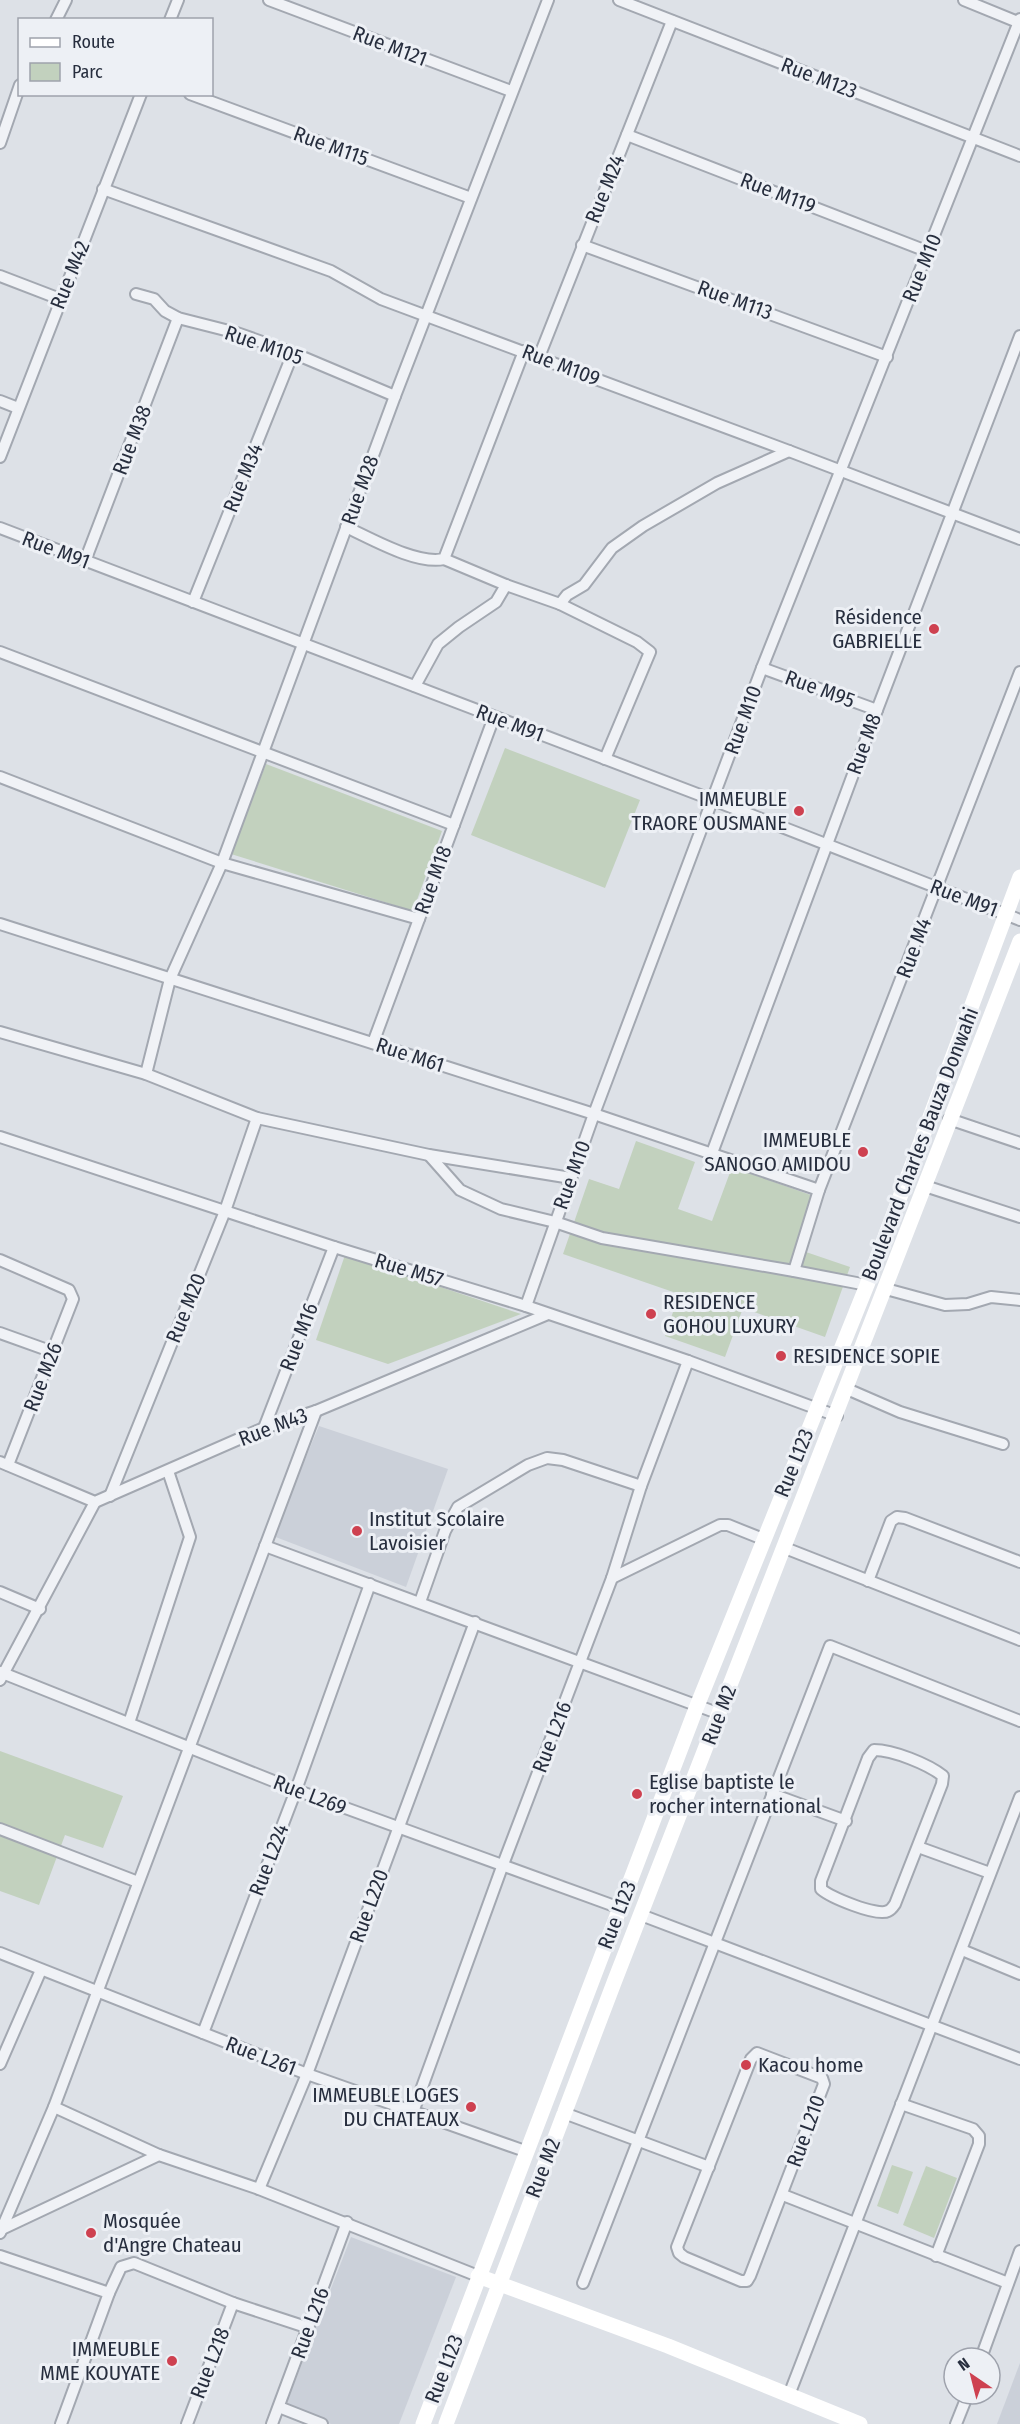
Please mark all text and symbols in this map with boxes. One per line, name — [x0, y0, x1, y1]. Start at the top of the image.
legend — [18, 18, 213, 96]
street label: Rue M121 — [349, 20, 431, 72]
text: Route — [72, 31, 115, 53]
street label: Rue M123 — [777, 52, 861, 104]
text: Parc — [72, 61, 103, 83]
street label: Rue M115 — [290, 120, 372, 172]
street label: Rue M24 — [580, 151, 630, 227]
street label: Rue M119 — [737, 167, 819, 219]
street label: Rue M10 — [897, 230, 947, 306]
street label: Rue M42 — [45, 237, 95, 313]
street label: Rue M113 — [694, 274, 776, 326]
street label: Rue M105 — [221, 319, 307, 371]
street label: Rue M109 — [518, 338, 604, 392]
street label: Rue M38 — [107, 401, 157, 479]
street label: Rue M34 — [217, 440, 269, 516]
street label: Rue M28 — [335, 452, 385, 528]
street label: Rue M91 — [18, 525, 94, 575]
place label: Résidence GABRIELLE — [832, 604, 922, 654]
marker: Résidence GABRIELLE — [927, 622, 941, 636]
street label: Rue M95 — [782, 664, 858, 714]
street label: Rue M10 — [719, 682, 767, 758]
street label: Rue M91 — [472, 698, 548, 748]
street label: Rue M8 — [841, 710, 887, 778]
place label: IMMEUBLE TRAORE OUSMANE — [631, 786, 787, 836]
marker: IMMEUBLE TRAORE OUSMANE — [792, 804, 806, 818]
street label: Rue M18 — [409, 842, 457, 918]
street label: Rue M91 — [926, 873, 1002, 923]
street label: Rue M4 — [891, 914, 937, 982]
street label: Boulevard Charles Bauza Donwahi — [856, 1004, 984, 1284]
street label: Rue M61 — [373, 1032, 447, 1078]
place label: IMMEUBLE SANOGO AMIDOU — [704, 1127, 851, 1177]
street label: Rue M10 — [548, 1137, 596, 1213]
marker: IMMEUBLE SANOGO AMIDOU — [856, 1145, 870, 1159]
street label: Rue M57 — [372, 1247, 446, 1293]
street label: Rue M20 — [160, 1269, 212, 1347]
place label: RESIDENCE GOHOU LUXURY — [663, 1289, 797, 1339]
street label: Rue M16 — [274, 1299, 324, 1375]
marker: RESIDENCE GOHOU LUXURY — [644, 1307, 658, 1321]
street label: Rue M26 — [18, 1339, 68, 1415]
place label: RESIDENCE SOPIE — [793, 1343, 940, 1369]
marker: RESIDENCE SOPIE — [774, 1349, 788, 1363]
street label: Rue M43 — [235, 1402, 311, 1452]
street label: Rue L123 — [769, 1425, 819, 1501]
place label: Institut Scolaire Lavoisier — [369, 1506, 505, 1556]
marker: Institut Scolaire Lavoisier — [350, 1524, 364, 1538]
street label: Rue M2 — [696, 1681, 742, 1749]
street label: Rue L216 — [527, 1698, 577, 1776]
street label: Rue L269 — [270, 1769, 350, 1821]
place label: Eglise baptiste le rocher international — [649, 1769, 822, 1819]
marker: Eglise baptiste le rocher international — [630, 1787, 644, 1801]
street label: Rue L224 — [243, 1820, 295, 1900]
street label: Rue L220 — [344, 1866, 394, 1946]
street label: Rue L123 — [592, 1877, 642, 1953]
street label: Rue L261 — [222, 2031, 300, 2081]
place label: Kacou home — [758, 2052, 863, 2078]
marker: Kacou home — [739, 2058, 753, 2072]
place label: IMMEUBLE LOGES DU CHATEAUX — [312, 2082, 460, 2132]
street label: Rue L210 — [781, 2091, 831, 2171]
marker: IMMEUBLE LOGES DU CHATEAUX — [464, 2100, 478, 2114]
street label: Rue M2 — [520, 2134, 566, 2202]
place label: Mosquée d'Angre Chateau — [103, 2208, 242, 2258]
marker: Mosquée d'Angre Chateau — [84, 2226, 98, 2240]
street label: Rue L216 — [285, 2284, 335, 2362]
street label: Rue L218 — [185, 2324, 235, 2402]
street label: Rue L123 — [419, 2331, 469, 2407]
place label: IMMEUBLE MME KOUYATE — [40, 2336, 160, 2386]
north arrow — [942, 2346, 1002, 2406]
marker: IMMEUBLE MME KOUYATE — [165, 2354, 179, 2368]
text: N — [954, 2354, 973, 2375]

